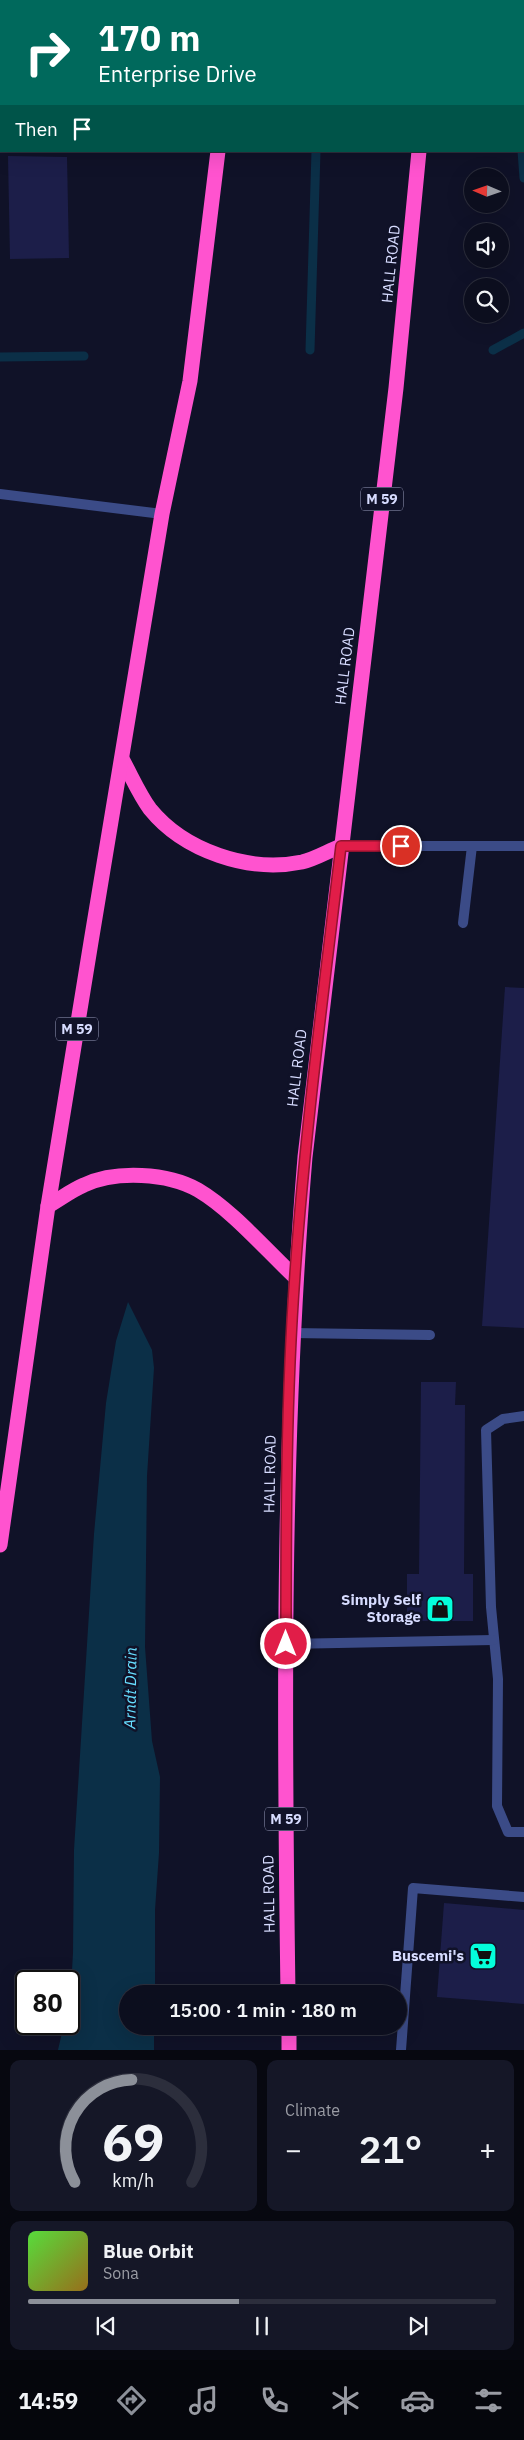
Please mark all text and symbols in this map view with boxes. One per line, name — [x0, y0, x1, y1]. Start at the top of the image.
text: 170 m — [98, 15, 201, 61]
icon: right — [15, 20, 80, 85]
text: Enterprise Drive — [98, 59, 257, 88]
icon: arrive — [68, 115, 96, 143]
text: Then — [15, 117, 58, 141]
north arrow — [464, 168, 509, 212]
map controls — [464, 168, 509, 323]
button: sound — [464, 223, 509, 268]
street label: HALL ROAD — [377, 224, 404, 304]
button: search — [464, 278, 509, 323]
road number: M 59 — [361, 488, 403, 510]
street label: HALL ROAD — [330, 626, 359, 706]
pin — [380, 825, 422, 867]
icon: arrive — [387, 832, 415, 860]
road number: M 59 — [56, 1018, 98, 1040]
street label: HALL ROAD — [282, 1028, 311, 1108]
street label: HALL ROAD — [259, 1435, 280, 1513]
place label: Simply Self Storage — [341, 1590, 422, 1626]
shop icon: Simply Self Storage — [425, 1594, 455, 1624]
position arrow — [259, 1617, 311, 1669]
water label: Arndt Drain — [119, 1647, 141, 1730]
road number: M 59 — [265, 1808, 307, 1830]
street label: HALL ROAD — [258, 1855, 279, 1933]
supermarket icon: Buscemi's — [468, 1941, 498, 1971]
place label: Buscemi's — [392, 1946, 464, 1965]
speed limit sign: 80 — [15, 1970, 80, 2035]
text: 15:00 · 1 min · 180 m — [169, 1998, 357, 2022]
text: Climate — [285, 2100, 340, 2120]
text: 69 — [102, 2108, 165, 2175]
text: 21° — [359, 2124, 422, 2173]
text: − — [285, 2131, 302, 2168]
text: + — [479, 2131, 496, 2168]
text: km/h — [113, 2169, 155, 2192]
text: Blue Orbit — [103, 2239, 193, 2263]
text: Sona — [103, 2263, 139, 2283]
icon: previous — [92, 2312, 120, 2340]
icon: pause — [248, 2312, 276, 2340]
icon: next — [404, 2312, 432, 2340]
icon: directions — [114, 2383, 149, 2418]
icon: music — [186, 2383, 221, 2418]
icon: phone — [257, 2383, 292, 2418]
icon: climate — [328, 2383, 363, 2418]
icon: car — [400, 2383, 435, 2418]
icon: filters — [471, 2383, 506, 2418]
text: 14:59 — [18, 2386, 78, 2415]

